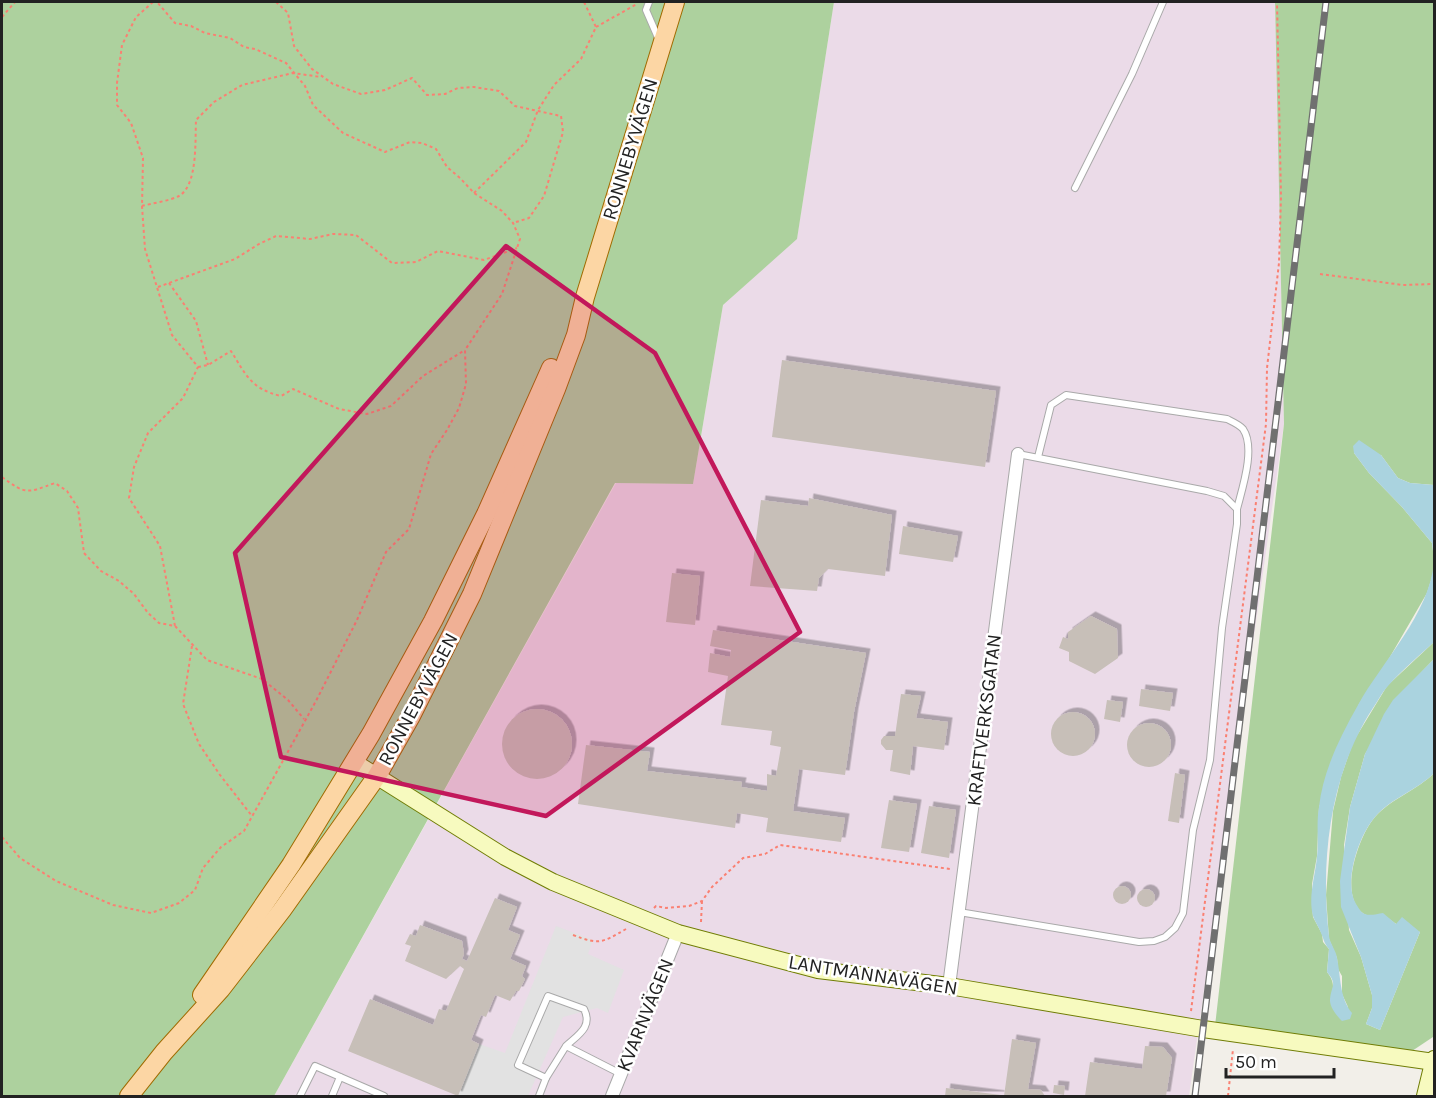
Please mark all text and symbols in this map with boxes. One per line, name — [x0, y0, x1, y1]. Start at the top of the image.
street label: RONNEBYVÄGEN — [598, 75, 662, 223]
street label: RONNEBYVÄGEN — [373, 629, 463, 769]
street label: KRAFTVERKSGATAN — [962, 633, 1006, 807]
street label: LANTMANNAVÄGEN — [787, 950, 959, 1000]
street label: KVARNVÄGEN — [612, 955, 678, 1075]
scale bar — [1226, 1041, 1334, 1079]
text: 50 m — [1235, 1051, 1277, 1073]

